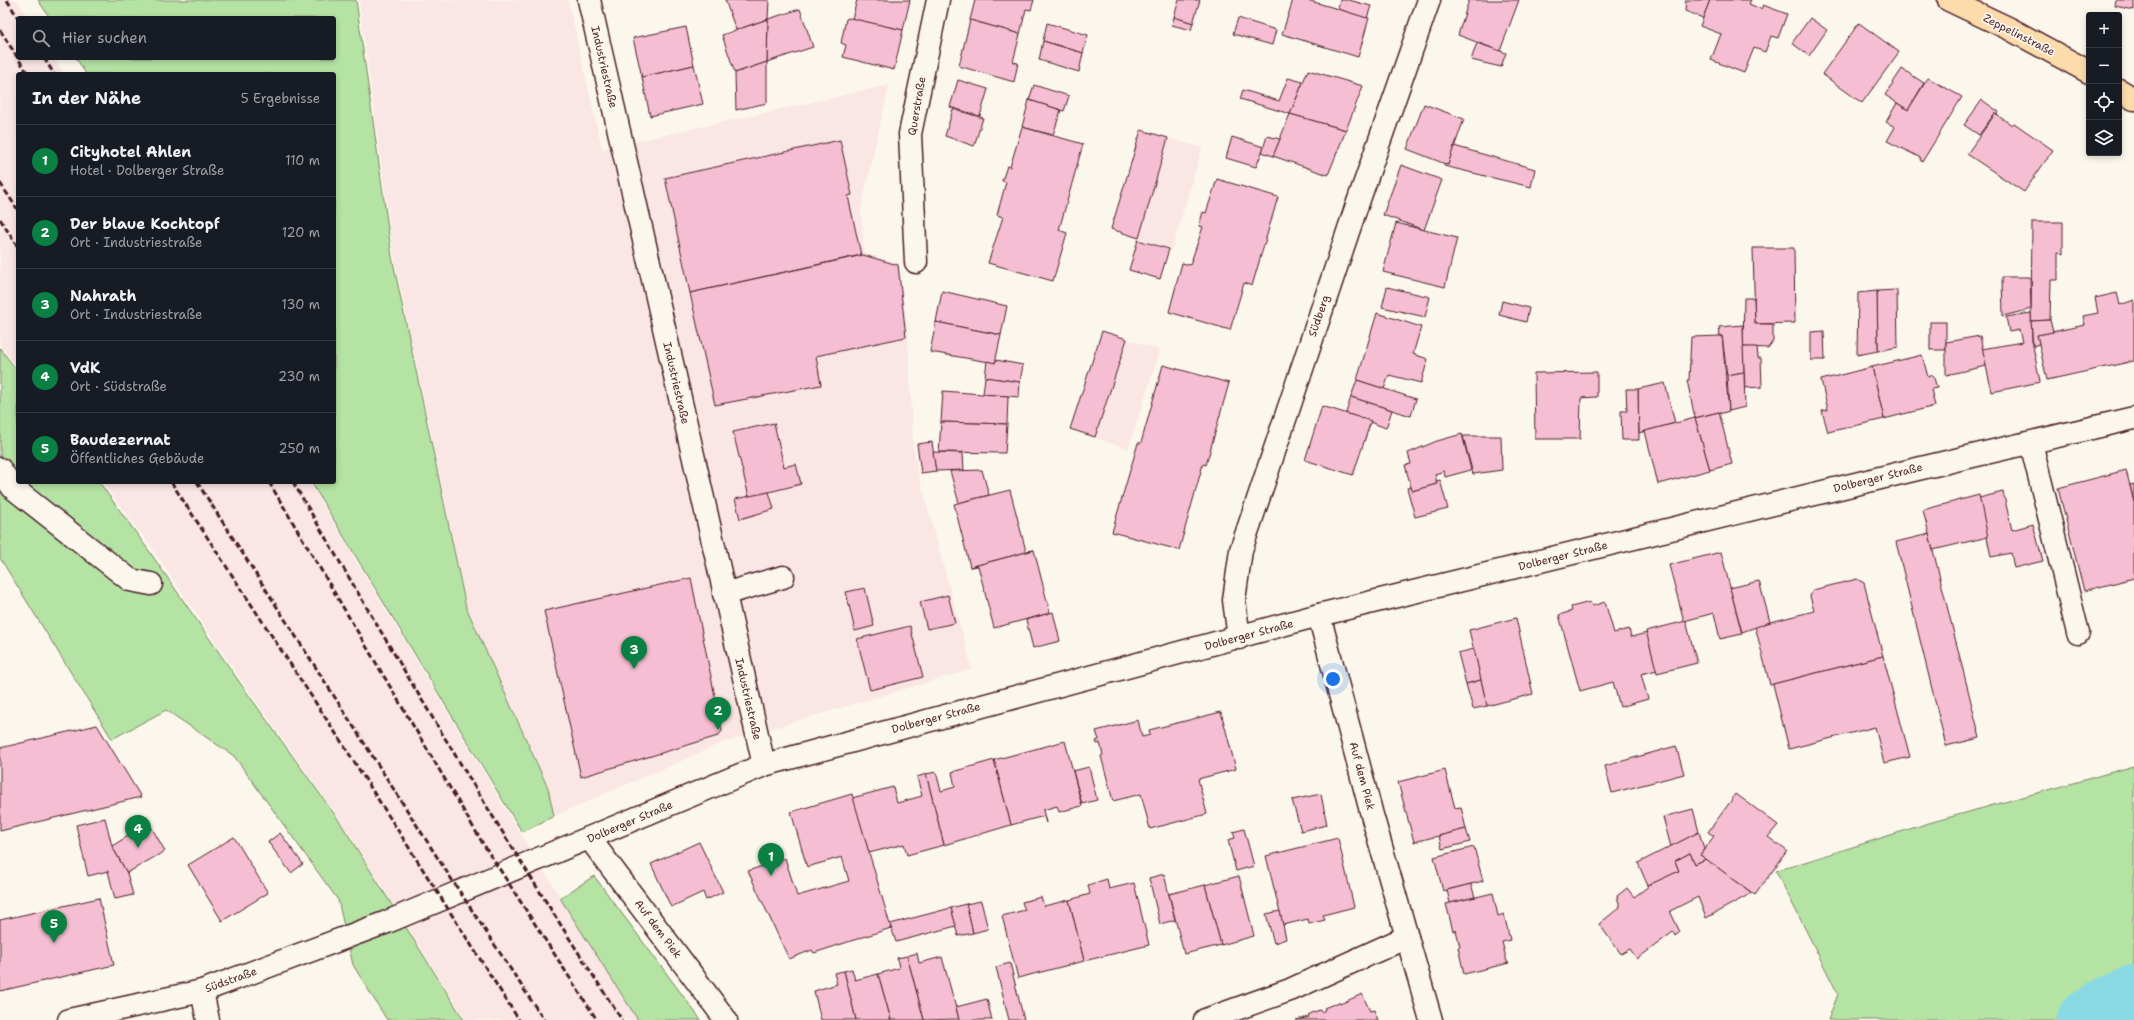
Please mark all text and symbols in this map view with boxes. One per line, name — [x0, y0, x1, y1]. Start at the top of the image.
street label: Zeppelinstraße — [1981, 10, 2057, 60]
map controls — [2086, 12, 2122, 156]
button: + — [2086, 12, 2122, 48]
search box — [16, 16, 336, 60]
street label: Industriestraße — [587, 24, 621, 110]
icon: search — [30, 27, 52, 49]
text: Hier suchen — [62, 28, 147, 48]
button: − — [2086, 48, 2122, 84]
street label: Querstraße — [904, 75, 930, 137]
button: locate — [2086, 84, 2122, 120]
text: In der Nähe — [32, 87, 141, 109]
text: 5 Ergebnisse — [241, 90, 320, 107]
button: layers — [2086, 120, 2122, 156]
text: Cityhotel Ahlen — [70, 142, 191, 162]
text: 1 — [42, 152, 48, 169]
text: 110 m — [285, 152, 320, 169]
text: Hotel · Dolberger Straße — [70, 162, 224, 179]
text: Der blaue Kochtopf — [70, 214, 220, 234]
text: 2 — [40, 224, 50, 241]
text: 120 m — [282, 224, 320, 241]
text: Ort · Industriestraße — [70, 234, 202, 251]
text: Nahrath — [70, 286, 136, 306]
street label: Südberg — [1305, 293, 1333, 339]
text: 3 — [40, 296, 50, 313]
text: 130 m — [282, 296, 320, 313]
text: Ort · Industriestraße — [70, 306, 202, 323]
street label: Industriestraße — [659, 340, 693, 426]
text: VdK — [70, 358, 100, 378]
text: 4 — [40, 368, 50, 385]
text: 230 m — [278, 368, 320, 385]
text: Ort · Südstraße — [70, 378, 167, 395]
text: Baudezernat — [70, 430, 171, 450]
text: 5 — [41, 440, 49, 457]
text: 250 m — [279, 440, 320, 457]
text: Öffentliches Gebäude — [70, 450, 204, 467]
street label: Dolberger Straße — [1832, 460, 1924, 496]
street label: Dolberger Straße — [1517, 538, 1609, 574]
street label: Dolberger Straße — [1203, 616, 1295, 654]
pin: 3 — [621, 636, 647, 669]
street label: Industriestraße — [731, 656, 765, 742]
your location — [1323, 669, 1343, 689]
pin: 2 — [705, 697, 731, 730]
street label: Dolberger Straße — [890, 699, 982, 737]
street label: Auf dem Piek — [1346, 740, 1378, 812]
street label: Dolberger Straße — [585, 797, 675, 847]
pin: 4 — [125, 815, 151, 848]
pin: 1 — [758, 843, 784, 876]
street label: Auf dem Piek — [631, 897, 685, 961]
pin: 5 — [41, 910, 67, 943]
street label: Südstraße — [203, 964, 259, 996]

